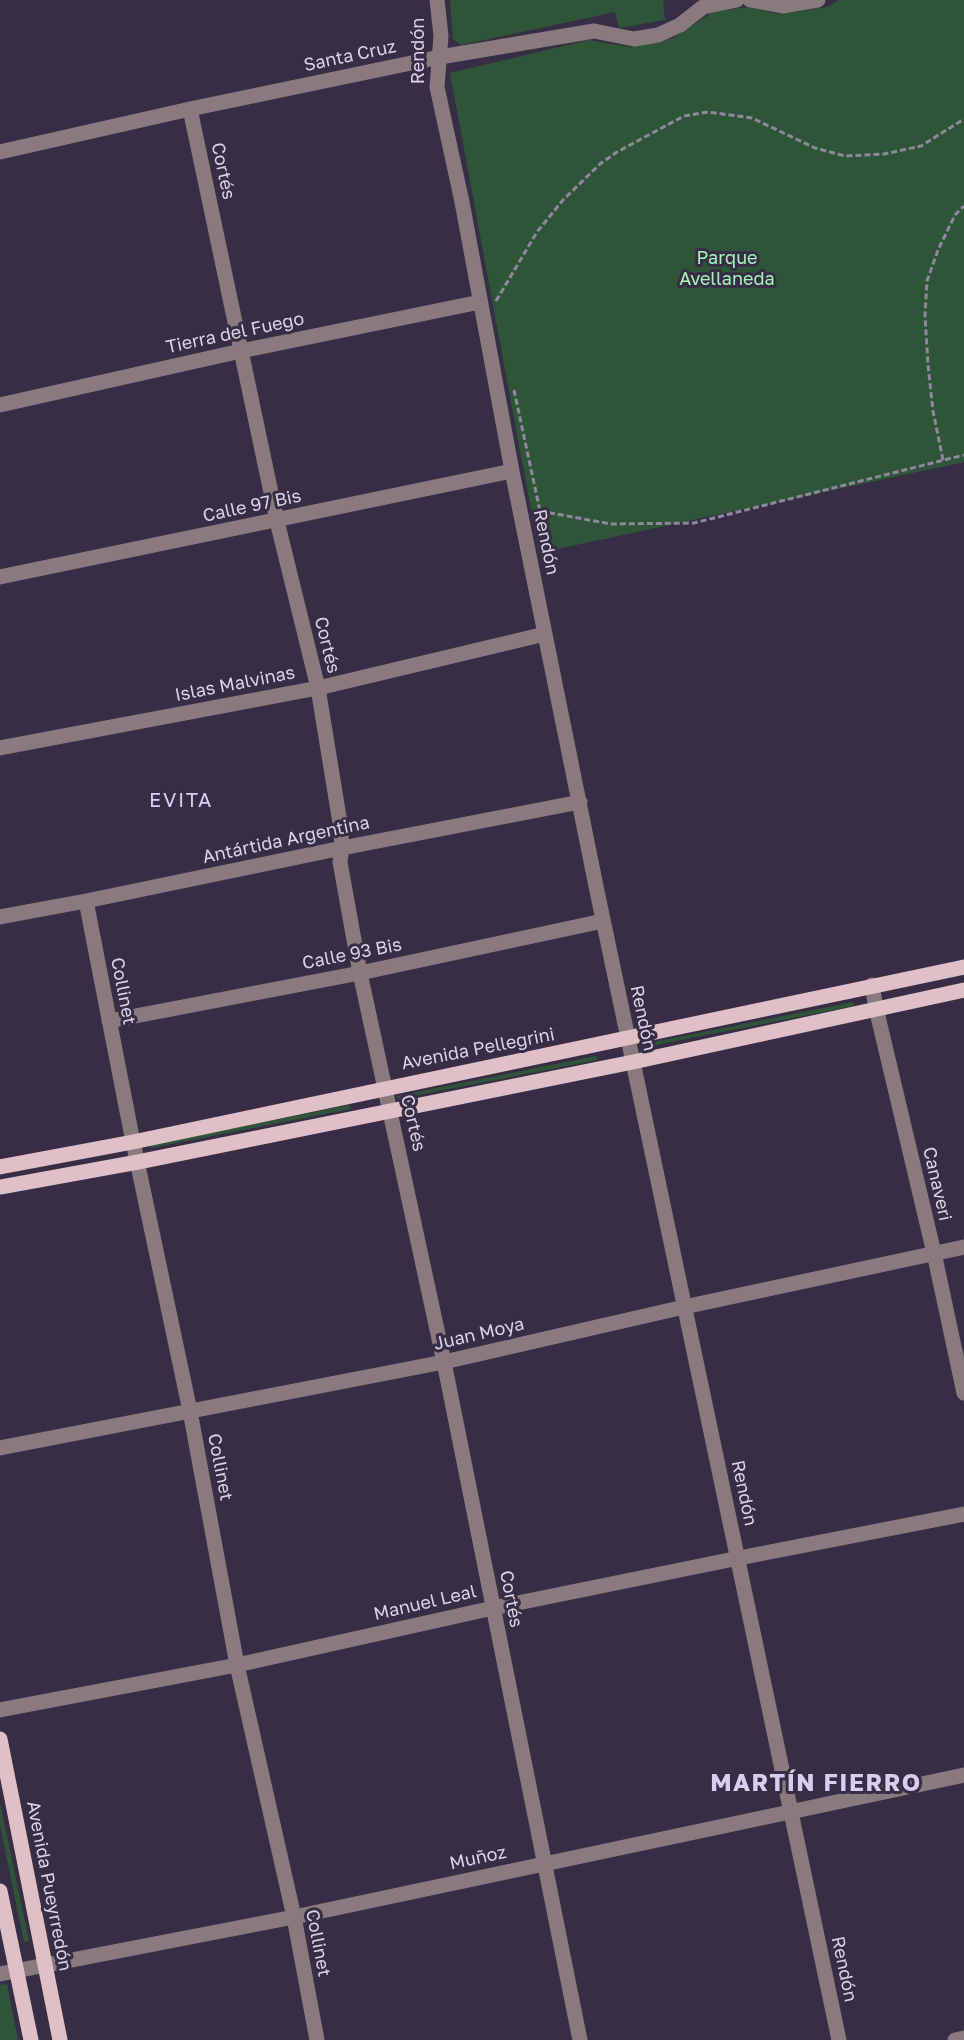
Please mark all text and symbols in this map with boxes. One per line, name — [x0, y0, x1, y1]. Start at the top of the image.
street label: Rendón — [407, 18, 429, 84]
street label: Santa Cruz — [302, 36, 398, 76]
street label: Cortés — [206, 141, 240, 201]
park label: Parque Avellaneda — [679, 247, 775, 290]
street label: Tierra del Fuego — [164, 308, 306, 358]
street label: Calle 97 Bis — [201, 485, 303, 527]
street label: Rendón — [529, 507, 563, 577]
street label: Cortés — [310, 614, 344, 676]
street label: Islas Malvinas — [173, 662, 297, 706]
district label: EVITA — [149, 789, 213, 813]
street label: Antártida Argentina — [201, 812, 371, 868]
street label: Calle 93 Bis — [300, 934, 404, 974]
street label: Collinet — [106, 956, 140, 1026]
street label: Rendón — [626, 983, 660, 1053]
street label: Avenida Pellegrini — [400, 1024, 556, 1074]
street label: Cortés — [396, 1093, 430, 1153]
street label: Canaveri — [918, 1145, 956, 1223]
street label: Juan Moya — [432, 1313, 526, 1355]
street label: Collinet — [203, 1432, 237, 1502]
street label: Rendón — [727, 1458, 761, 1528]
street label: Cortés — [495, 1569, 527, 1629]
street label: Manuel Leal — [372, 1581, 478, 1625]
district label: MARTÍN FIERRO — [710, 1769, 922, 1797]
street label: Avenida Pueyrredón — [22, 1799, 76, 1973]
street label: Muñoz — [448, 1841, 508, 1875]
street label: Collinet — [301, 1908, 335, 1978]
street label: Rendón — [827, 1934, 861, 2004]

